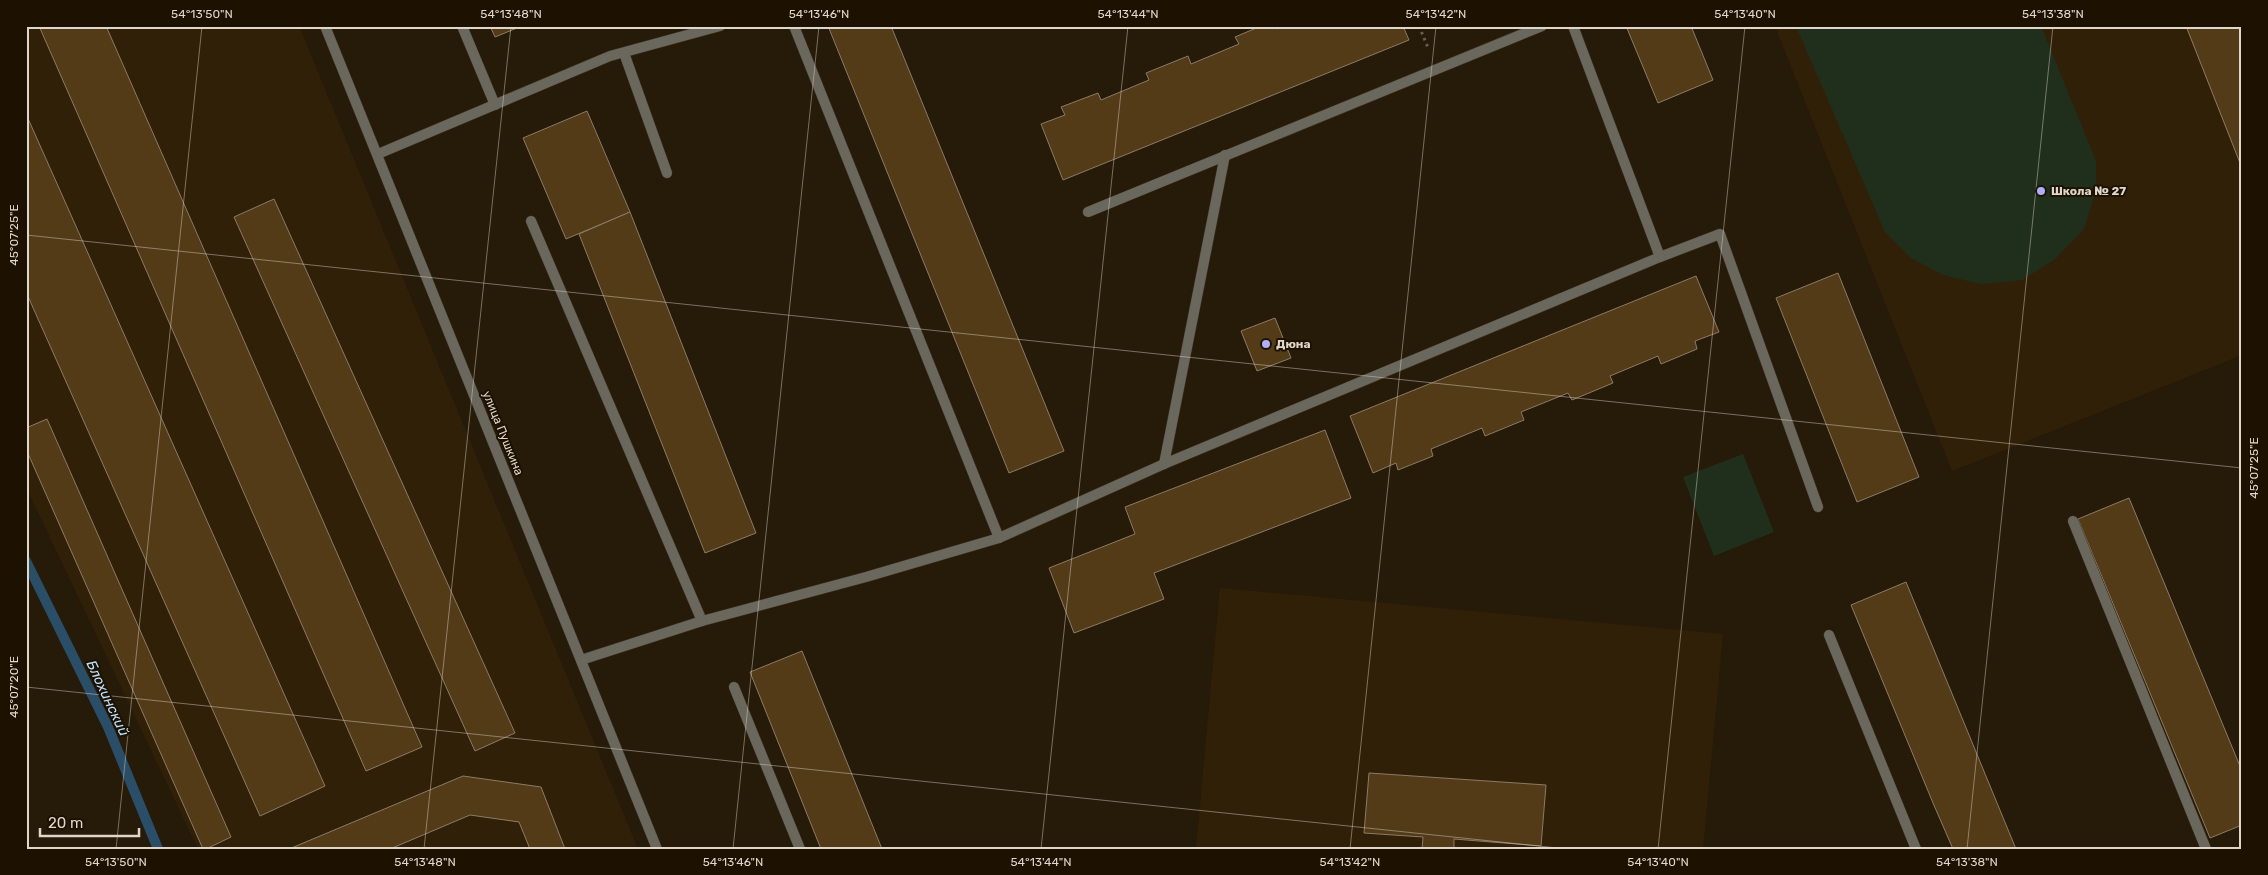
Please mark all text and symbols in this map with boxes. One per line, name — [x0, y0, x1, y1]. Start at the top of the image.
text: 54°13'50"N — [171, 7, 233, 21]
text: 54°13'48"N — [480, 7, 542, 21]
text: 54°13'46"N — [789, 7, 849, 21]
text: 54°13'44"N — [1097, 7, 1159, 21]
text: 54°13'42"N — [1406, 7, 1466, 21]
text: 54°13'40"N — [1714, 7, 1776, 21]
text: 54°13'38"N — [2022, 7, 2084, 21]
place label: Школа № 27 — [2051, 184, 2126, 198]
marker: Школа № 27 — [2035, 185, 2047, 197]
text: 45°07'25"E — [7, 204, 21, 266]
place label: Дюна — [1276, 337, 1311, 351]
marker: Дюна — [1260, 338, 1272, 350]
street label: улица Пушкина — [480, 389, 526, 477]
text: 45°07'25"E — [2247, 437, 2261, 499]
text: 45°07'20"E — [7, 656, 21, 718]
water label: Блохинский — [83, 658, 133, 739]
scale bar — [40, 805, 139, 837]
text: 20 m — [48, 814, 83, 832]
text: 54°13'50"N — [85, 855, 147, 869]
text: 54°13'48"N — [394, 855, 456, 869]
text: 54°13'46"N — [703, 855, 763, 869]
text: 54°13'44"N — [1010, 855, 1072, 869]
text: 54°13'42"N — [1320, 855, 1380, 869]
text: 54°13'40"N — [1627, 855, 1689, 869]
text: 54°13'38"N — [1936, 855, 1998, 869]

